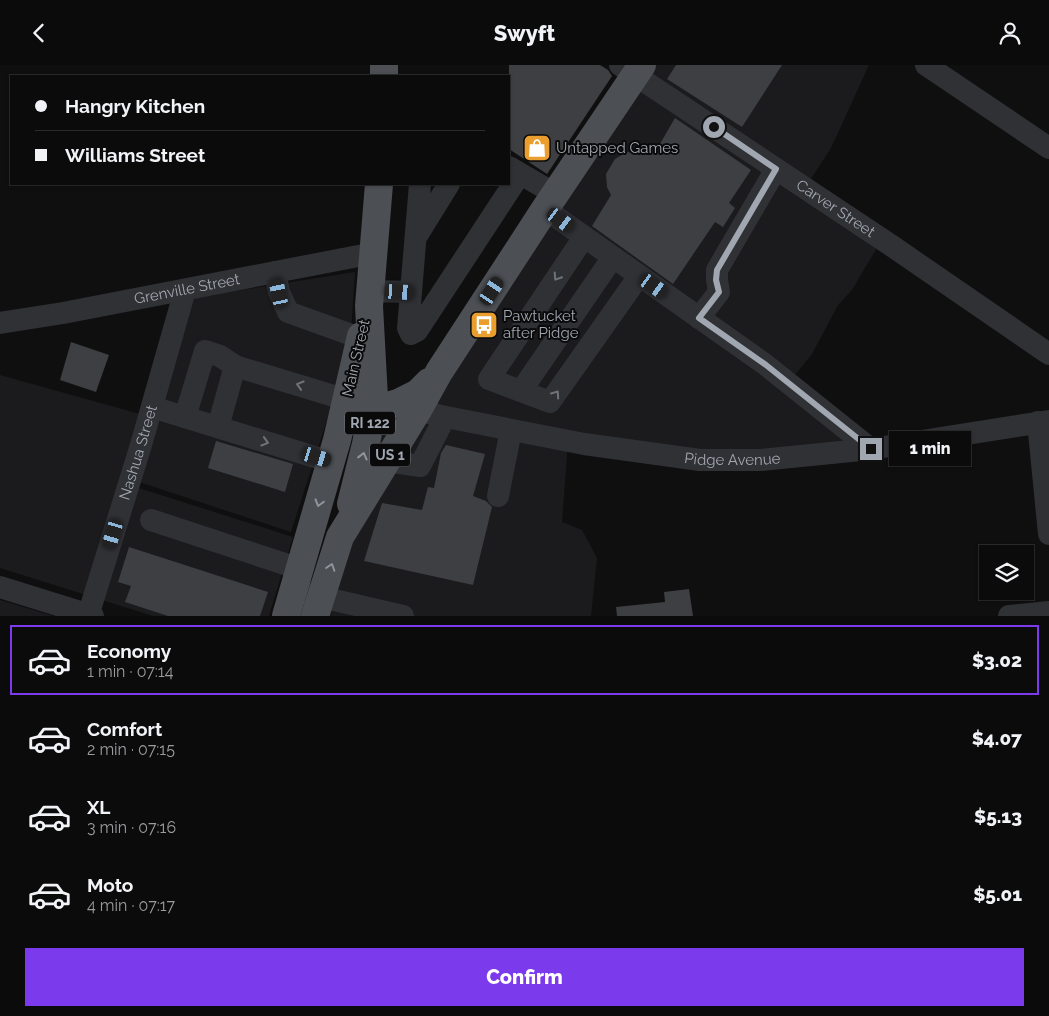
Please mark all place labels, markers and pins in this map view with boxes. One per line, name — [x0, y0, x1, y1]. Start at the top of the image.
shop icon: Untapped Games — [522, 133, 552, 163]
place label: Untapped Games — [556, 139, 678, 157]
place label: Pawtucket after Pidge — [503, 307, 579, 342]
bus stop icon: Pawtucket after Pidge — [469, 310, 499, 340]

